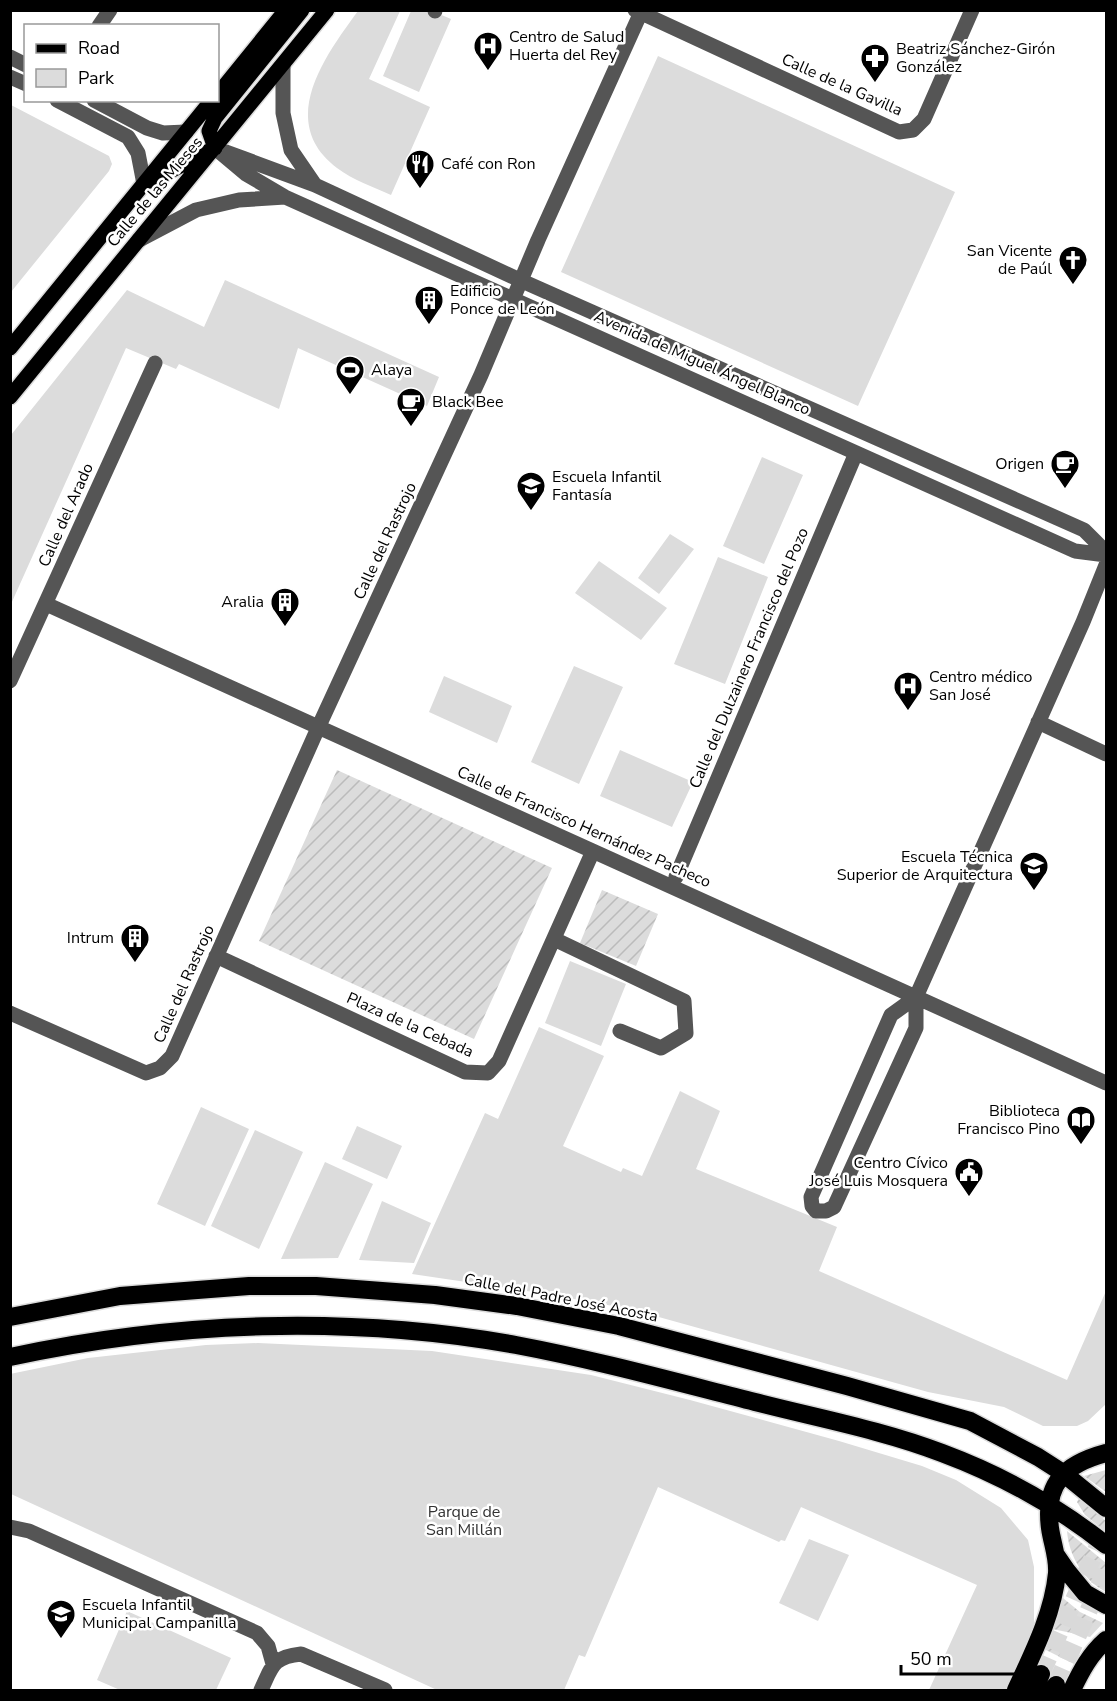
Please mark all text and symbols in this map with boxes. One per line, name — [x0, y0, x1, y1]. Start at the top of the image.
legend — [24, 24, 219, 102]
place label: Centro de Salud Huerta del Rey — [509, 26, 624, 66]
hospital icon: Centro de Salud Huerta del Rey — [472, 30, 504, 72]
text: Road — [78, 36, 120, 60]
place label: Beatriz Sánchez-Girón González — [896, 38, 1055, 78]
pharmacy icon: Beatriz Sánchez-Girón González — [859, 42, 891, 84]
street label: Calle de la Gavilla — [778, 48, 906, 122]
text: Park — [78, 66, 115, 90]
street label: Calle de las Mieses — [102, 132, 208, 252]
restaurant icon: Café con Ron — [404, 148, 436, 190]
place label: Café con Ron — [441, 153, 536, 175]
place label: San Vicente de Paúl — [967, 240, 1052, 280]
church icon: San Vicente de Paúl — [1057, 244, 1089, 286]
place label: Edificio Ponce de León — [450, 280, 555, 320]
building icon: Edificio Ponce de León — [413, 284, 445, 326]
street label: Avenida de Miguel Ángel Blanco — [590, 305, 814, 421]
sports icon: Alaya — [334, 354, 366, 396]
place label: Alaya — [371, 359, 412, 381]
cafe icon: Black Bee — [395, 386, 427, 428]
place label: Black Bee — [432, 391, 503, 413]
cafe icon: Origen — [1049, 448, 1081, 490]
place label: Origen — [995, 453, 1044, 475]
street label: Calle del Arado — [33, 459, 99, 571]
place label: Escuela Infantil Fantasía — [552, 466, 661, 506]
school or university icon: Escuela Infantil Fantasía — [515, 470, 547, 512]
street label: Calle del Rastrojo — [348, 479, 422, 603]
street label: Calle del Dulzainero Francisco del Pozo — [684, 524, 814, 792]
building icon: Aralia — [269, 586, 301, 628]
place label: Aralia — [221, 591, 264, 613]
place label: Centro médico San José — [929, 666, 1033, 706]
hospital icon: Centro médico San José — [892, 670, 924, 712]
street label: Calle de Francisco Hernández Pacheco — [454, 761, 714, 893]
place label: Escuela Técnica Superior de Arquitectura — [837, 846, 1013, 886]
school or university icon: Escuela Técnica Superior de Arquitectura — [1018, 850, 1050, 892]
street label: Calle del Rastrojo — [148, 921, 220, 1047]
building icon: Intrum — [119, 922, 151, 964]
place label: Intrum — [67, 927, 114, 949]
street label: Plaza de la Cebada — [343, 987, 477, 1063]
place label: Biblioteca Francisco Pino — [957, 1100, 1060, 1140]
library icon: Biblioteca Francisco Pino — [1065, 1104, 1097, 1146]
place label: Centro Cívico José Luis Mosquera — [808, 1152, 948, 1192]
public building icon: Centro Cívico José Luis Mosquera — [953, 1156, 985, 1198]
street label: Calle del Padre José Acosta — [462, 1268, 660, 1328]
park label: Parque de San Millán — [426, 1501, 502, 1541]
place label: Escuela Infantil Municipal Campanilla — [82, 1594, 236, 1634]
school or university icon: Escuela Infantil Municipal Campanilla — [45, 1598, 77, 1640]
scale bar — [901, 1638, 1032, 1676]
text: 50 m — [910, 1647, 952, 1671]

